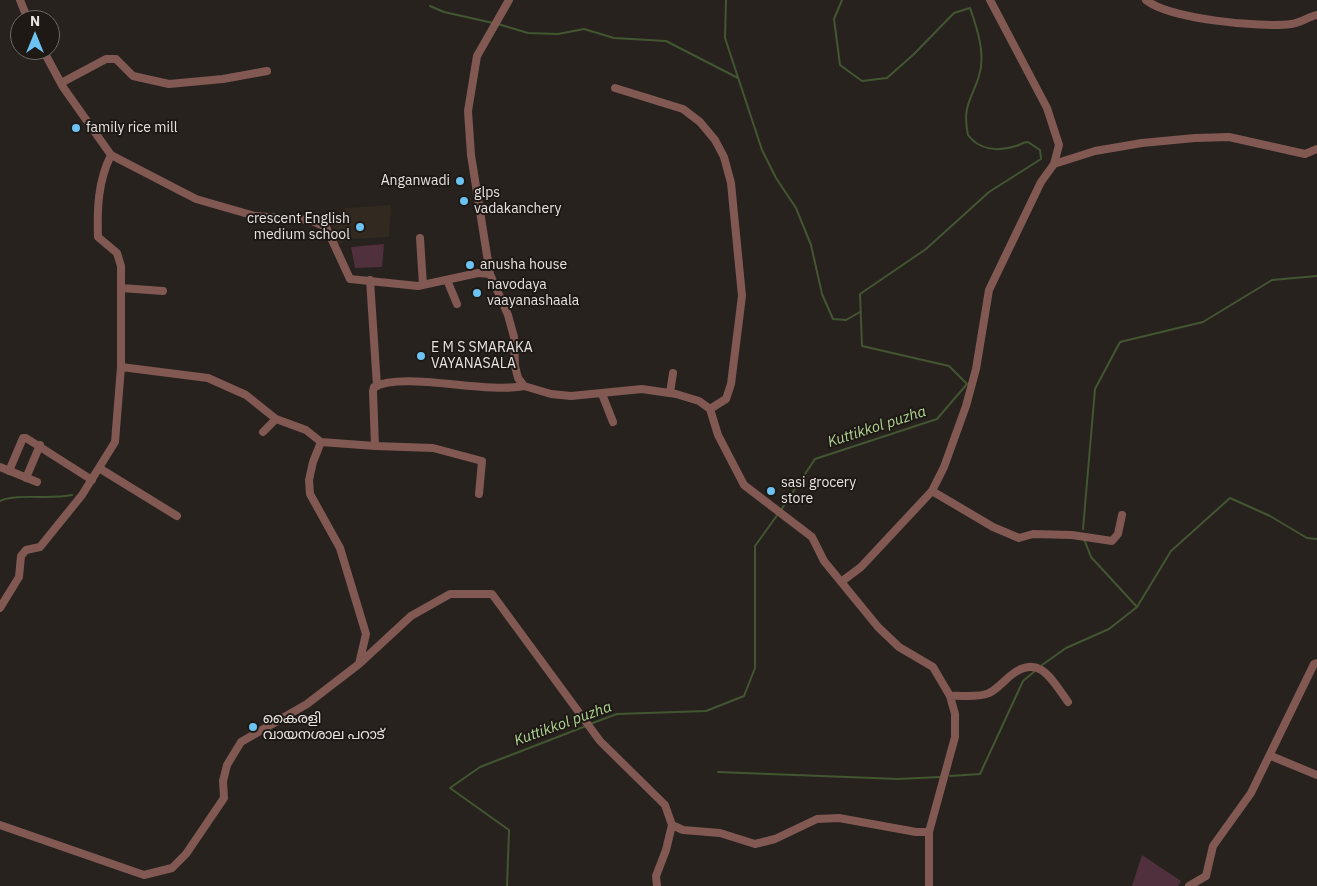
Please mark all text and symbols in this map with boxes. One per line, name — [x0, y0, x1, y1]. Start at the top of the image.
north arrow — [10, 10, 60, 60]
text: N — [30, 12, 40, 30]
place label: family rice mill — [86, 120, 178, 136]
marker: family rice mill — [70, 122, 82, 134]
place label: Anganwadi — [381, 173, 450, 189]
marker: Anganwadi — [454, 175, 466, 187]
place label: glps vadakanchery — [474, 185, 562, 218]
marker: glps vadakanchery — [458, 195, 470, 207]
place label: crescent English medium school — [247, 211, 350, 243]
marker: crescent English medium school — [354, 221, 366, 233]
place label: anusha house — [480, 257, 567, 273]
marker: anusha house — [464, 259, 476, 271]
place label: navodaya vaayanashaala — [487, 277, 579, 310]
marker: navodaya vaayanashaala — [471, 287, 483, 299]
place label: E M S SMARAKA VAYANASALA — [431, 340, 533, 372]
marker: E M S SMARAKA VAYANASALA — [415, 350, 427, 362]
water label: Kuttikkol puzha — [825, 403, 929, 451]
place label: sasi grocery store — [781, 475, 856, 508]
marker: sasi grocery store — [765, 485, 777, 497]
water label: Kuttikkol puzha — [512, 698, 614, 750]
place label: കൈരളി വായനശാല പറാട് — [263, 711, 385, 744]
marker: കൈരളി വായനശാല പറാട് — [247, 721, 259, 733]

